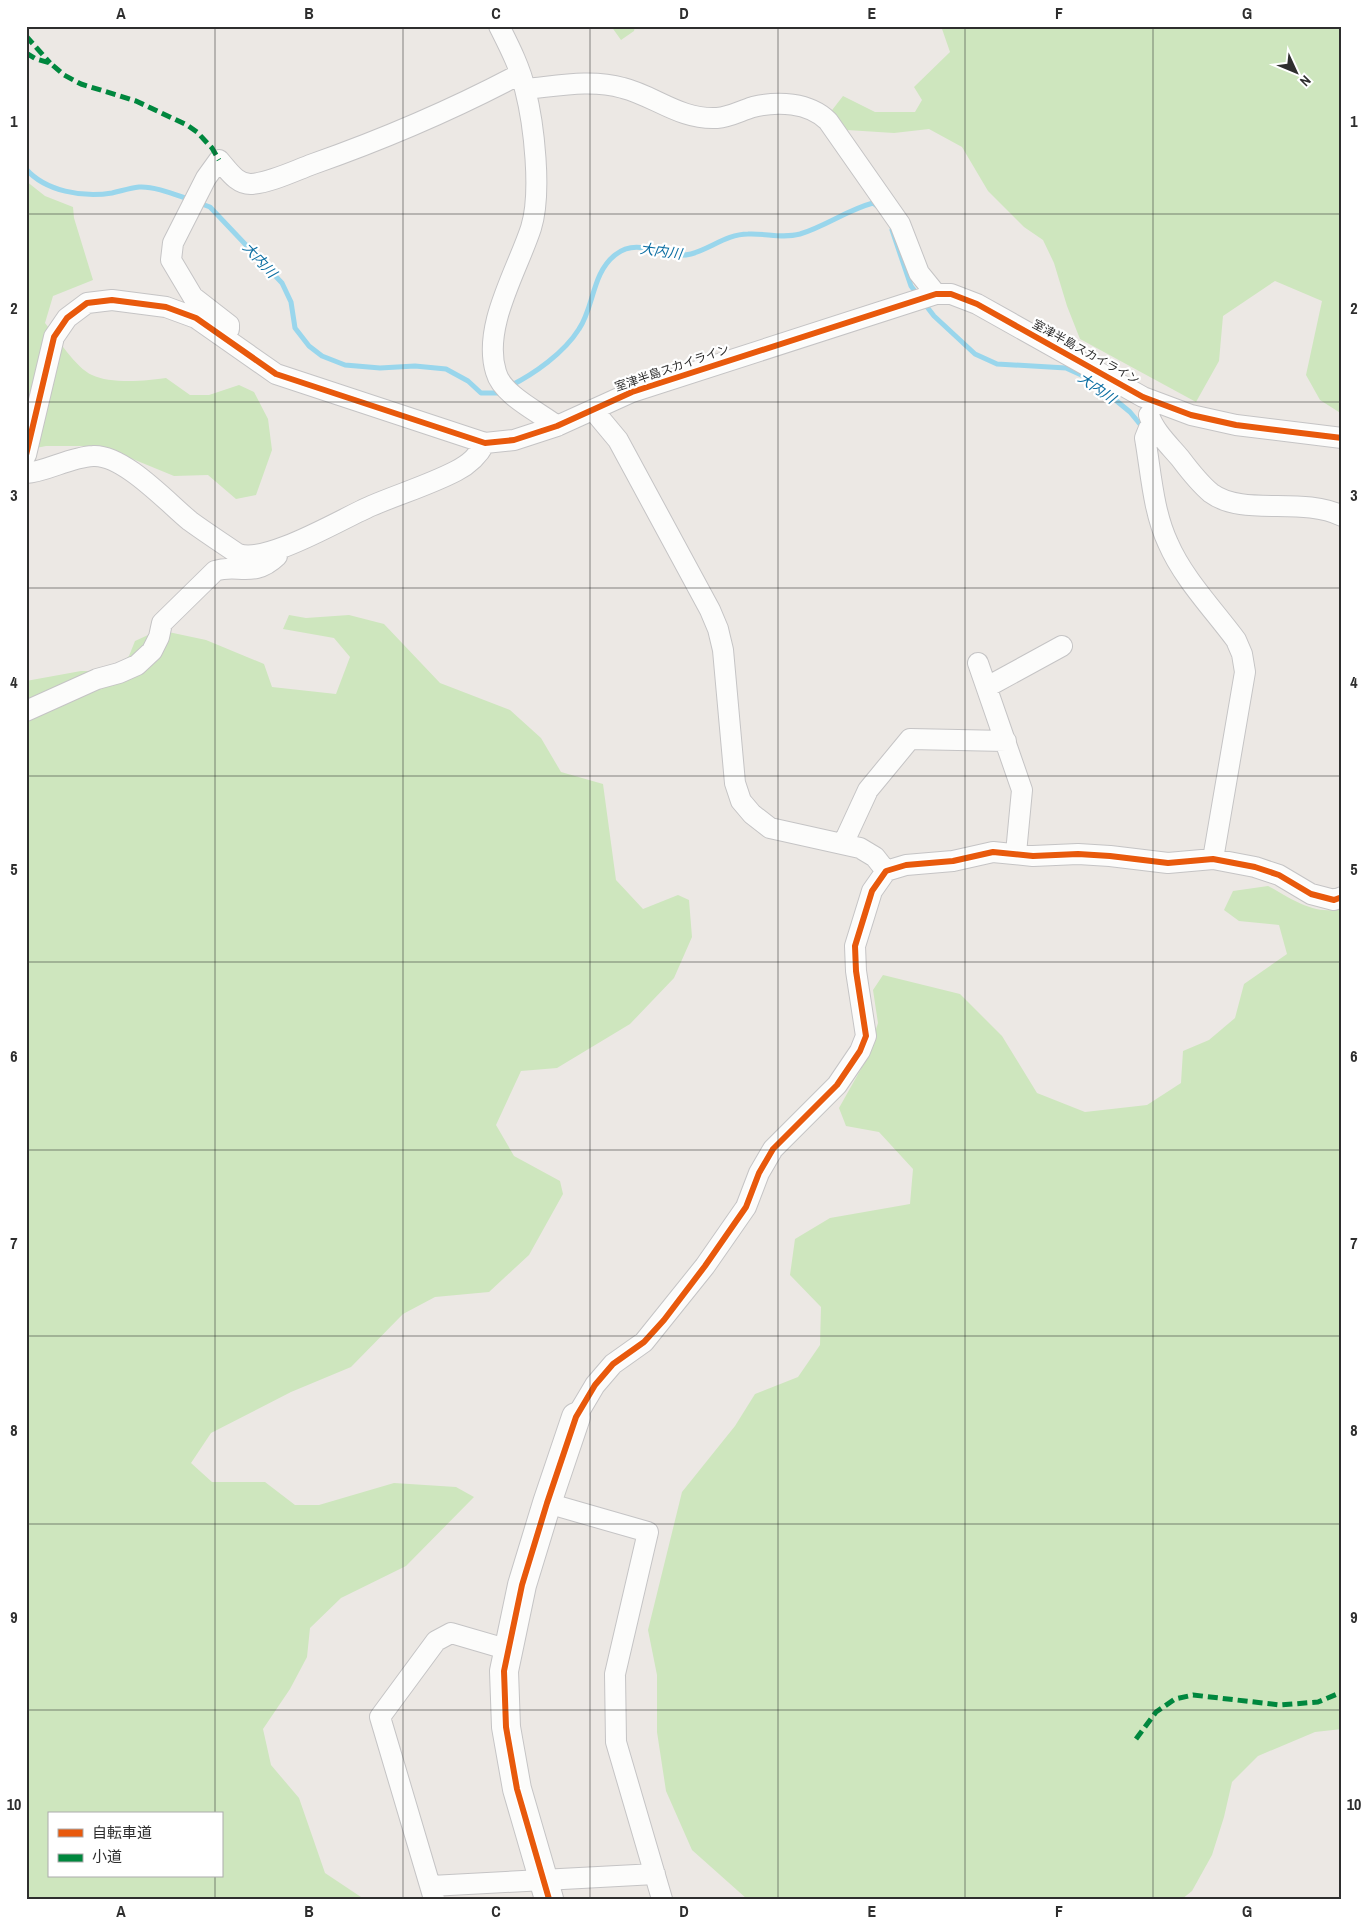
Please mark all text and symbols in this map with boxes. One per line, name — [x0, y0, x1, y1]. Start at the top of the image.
text: A — [116, 2, 126, 24]
text: B — [304, 2, 314, 24]
text: C — [491, 2, 501, 24]
text: D — [679, 2, 689, 24]
text: E — [868, 2, 877, 24]
text: F — [1055, 2, 1063, 24]
text: G — [1242, 2, 1252, 24]
north arrow — [1270, 48, 1320, 98]
text: N — [1296, 72, 1315, 90]
text: 1 — [10, 110, 18, 132]
text: 1 — [1350, 110, 1358, 132]
water label: 大内川 — [239, 239, 282, 283]
water label: 大内川 — [639, 239, 685, 263]
text: 2 — [10, 297, 18, 319]
text: 2 — [1350, 297, 1358, 319]
street label: 室津半島スカイライン — [1030, 316, 1142, 388]
street label: 室津半島スカイライン — [613, 341, 731, 395]
water label: 大内川 — [1075, 369, 1121, 409]
text: 3 — [10, 484, 18, 506]
text: 3 — [1350, 484, 1358, 506]
text: 4 — [10, 671, 18, 693]
text: 4 — [1350, 671, 1358, 693]
text: 5 — [10, 858, 18, 880]
text: 5 — [1350, 858, 1358, 880]
text: 6 — [10, 1045, 18, 1067]
text: 6 — [1350, 1045, 1358, 1067]
text: 7 — [10, 1232, 18, 1254]
text: 7 — [1350, 1232, 1358, 1254]
text: 8 — [10, 1419, 18, 1441]
text: 8 — [1350, 1419, 1358, 1441]
text: 9 — [10, 1606, 18, 1628]
text: 9 — [1350, 1606, 1358, 1628]
text: 10 — [7, 1793, 21, 1815]
text: 10 — [1347, 1793, 1361, 1815]
legend — [48, 1812, 222, 1878]
text: 自転車道 — [92, 1822, 152, 1843]
text: 小道 — [92, 1846, 122, 1867]
text: A — [116, 1900, 126, 1922]
text: B — [304, 1900, 314, 1922]
text: C — [491, 1900, 501, 1922]
text: D — [679, 1900, 689, 1922]
text: E — [868, 1900, 877, 1922]
text: F — [1055, 1900, 1063, 1922]
text: G — [1242, 1900, 1252, 1922]

